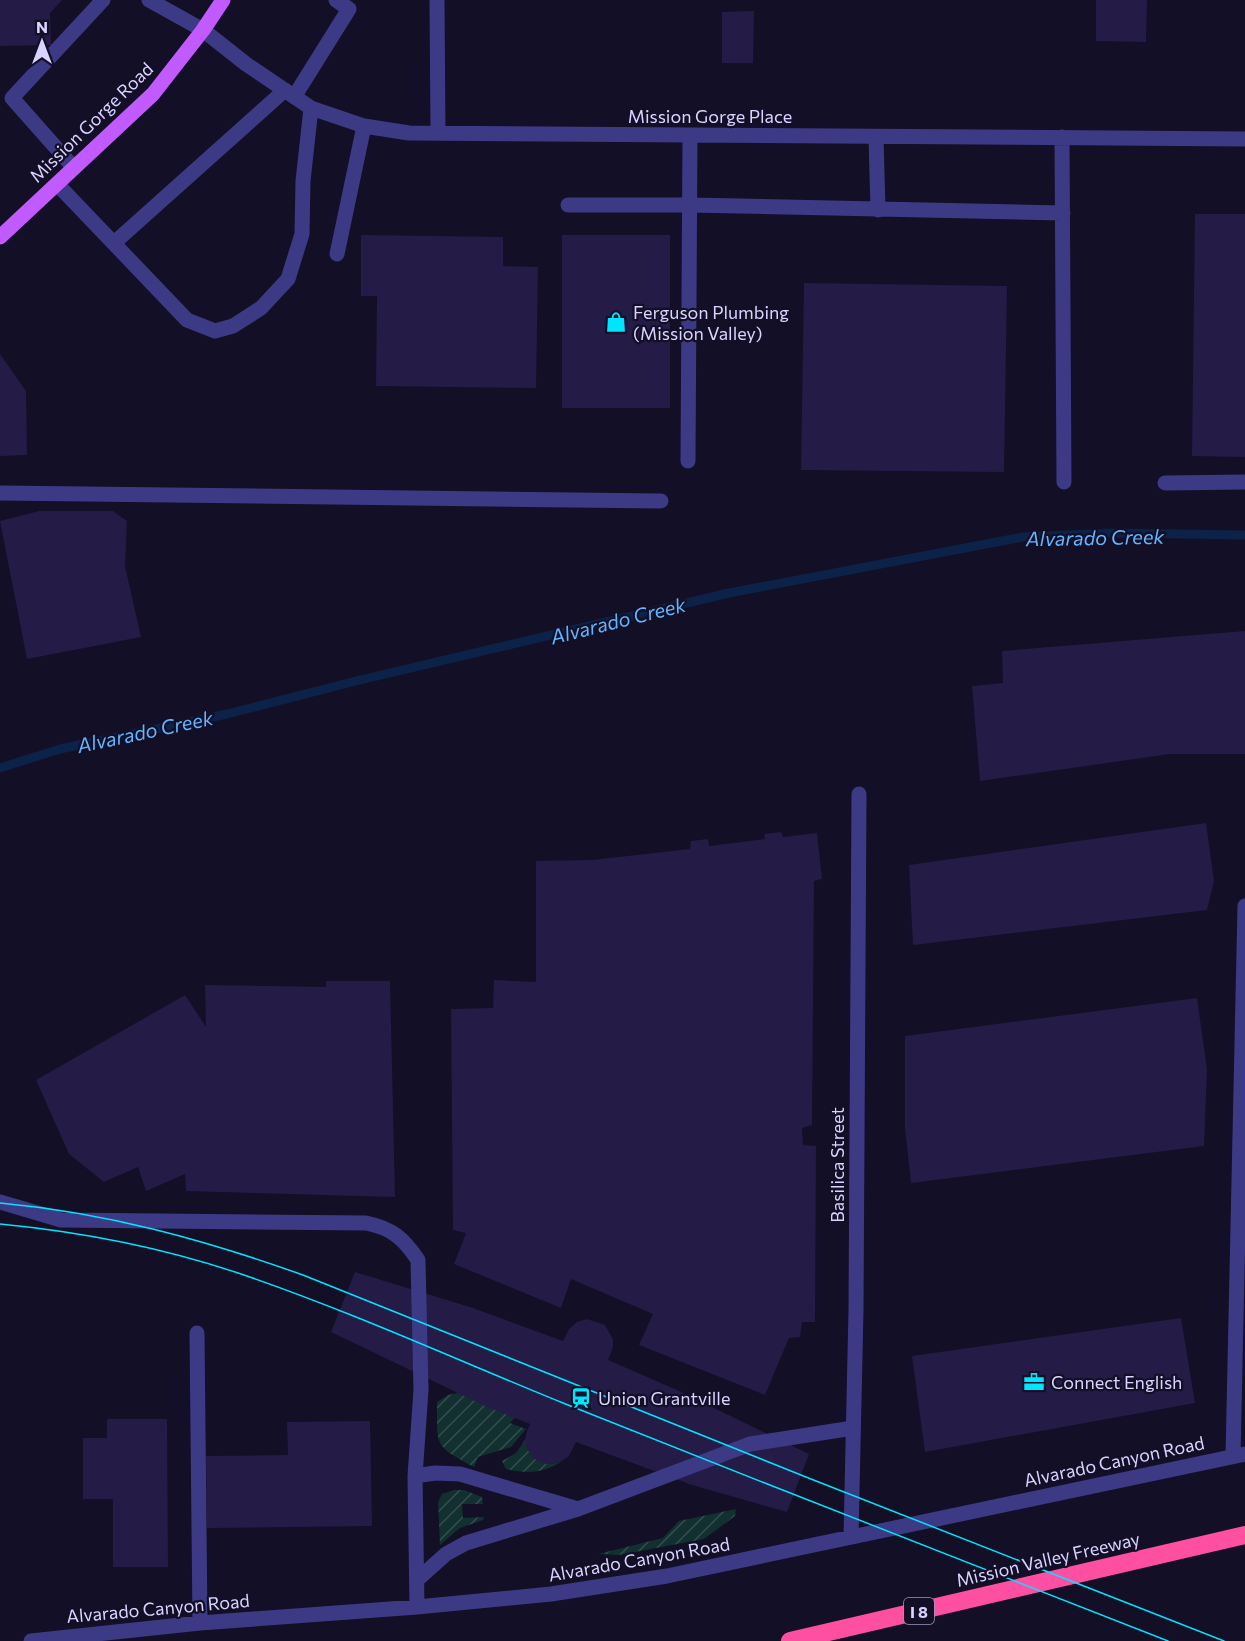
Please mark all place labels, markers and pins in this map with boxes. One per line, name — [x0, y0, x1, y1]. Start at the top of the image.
place label: Ferguson Plumbing (Mission Valley) — [633, 301, 789, 344]
shop icon: Ferguson Plumbing (Mission Valley) — [604, 310, 628, 334]
office icon: Connect English — [1022, 1370, 1046, 1394]
place label: Connect English — [1051, 1371, 1182, 1393]
station icon: Union Grantville — [569, 1386, 593, 1410]
place label: Union Grantville — [598, 1387, 730, 1409]

